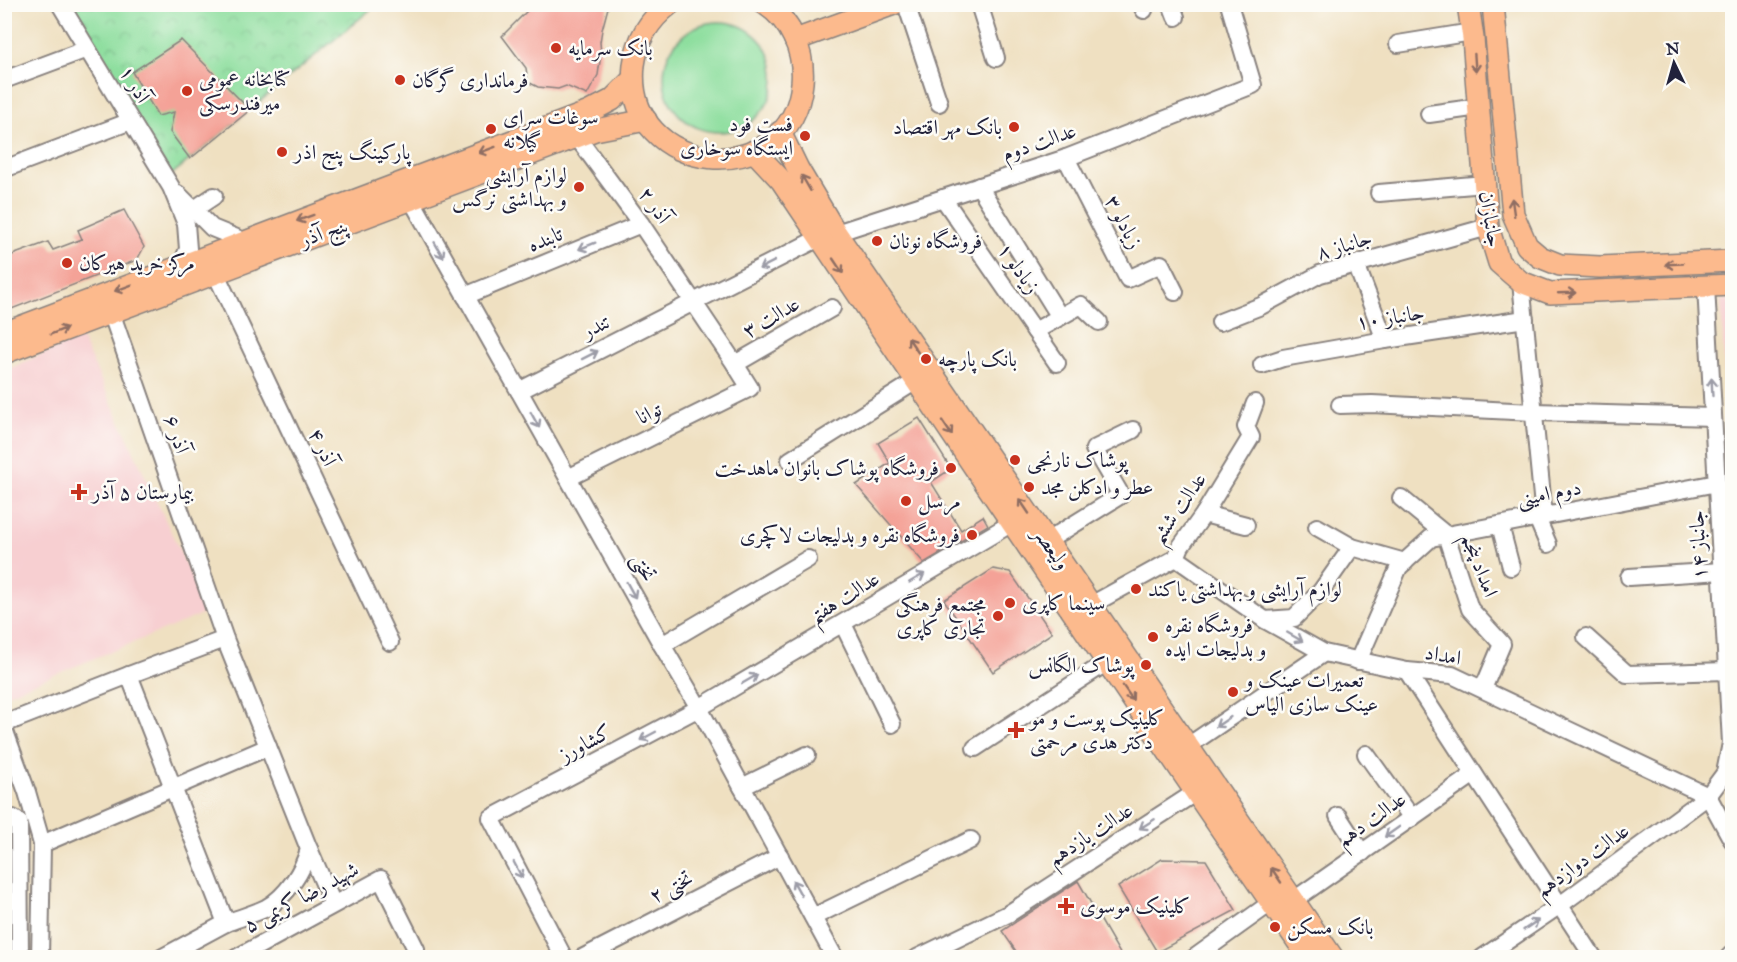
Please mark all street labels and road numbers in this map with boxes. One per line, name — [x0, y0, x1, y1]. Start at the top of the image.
street label: ۱ آذر — [114, 61, 157, 110]
street label: عدالت دوم — [998, 117, 1081, 172]
street label: ۲ آذر — [633, 181, 678, 231]
street label: جانبازان — [1473, 189, 1509, 249]
street label: زیادلو ۳ — [1099, 191, 1149, 253]
street label: پنج آذر — [294, 211, 354, 259]
street label: تابنده — [524, 220, 567, 258]
street label: جانباز ۸ — [1313, 224, 1375, 266]
street label: زیادلو ۱ — [992, 237, 1046, 299]
street label: عدالت ۳ — [738, 290, 804, 344]
street label: ۱۰ جانباز — [1354, 299, 1426, 335]
street label: تندر — [576, 308, 615, 345]
street label: توانا — [632, 395, 667, 430]
street label: آذر ۶ — [158, 411, 196, 459]
street label: آذر ۴ — [303, 424, 344, 472]
street label: عدالت ششم — [1144, 467, 1218, 553]
street label: دوم امینی — [1515, 474, 1584, 517]
street label: جانباز ۱۴ — [1683, 510, 1713, 580]
street label: ولیعصر — [1026, 520, 1076, 575]
street label: امداد پنجم — [1449, 529, 1504, 603]
street label: تختی — [624, 548, 662, 587]
street label: عدالت هفتم — [804, 565, 888, 636]
street label: امداد — [1423, 639, 1463, 671]
street label: کشاورز — [553, 718, 616, 769]
street label: عدالت دهم — [1331, 786, 1415, 858]
street label: عدالت یازدهم — [1042, 797, 1141, 877]
street label: عدالت دوازدهم — [1530, 817, 1638, 909]
street label: شهید رضا کریمی ۵ — [239, 856, 363, 939]
street label: تختی ۲ — [645, 865, 698, 911]

